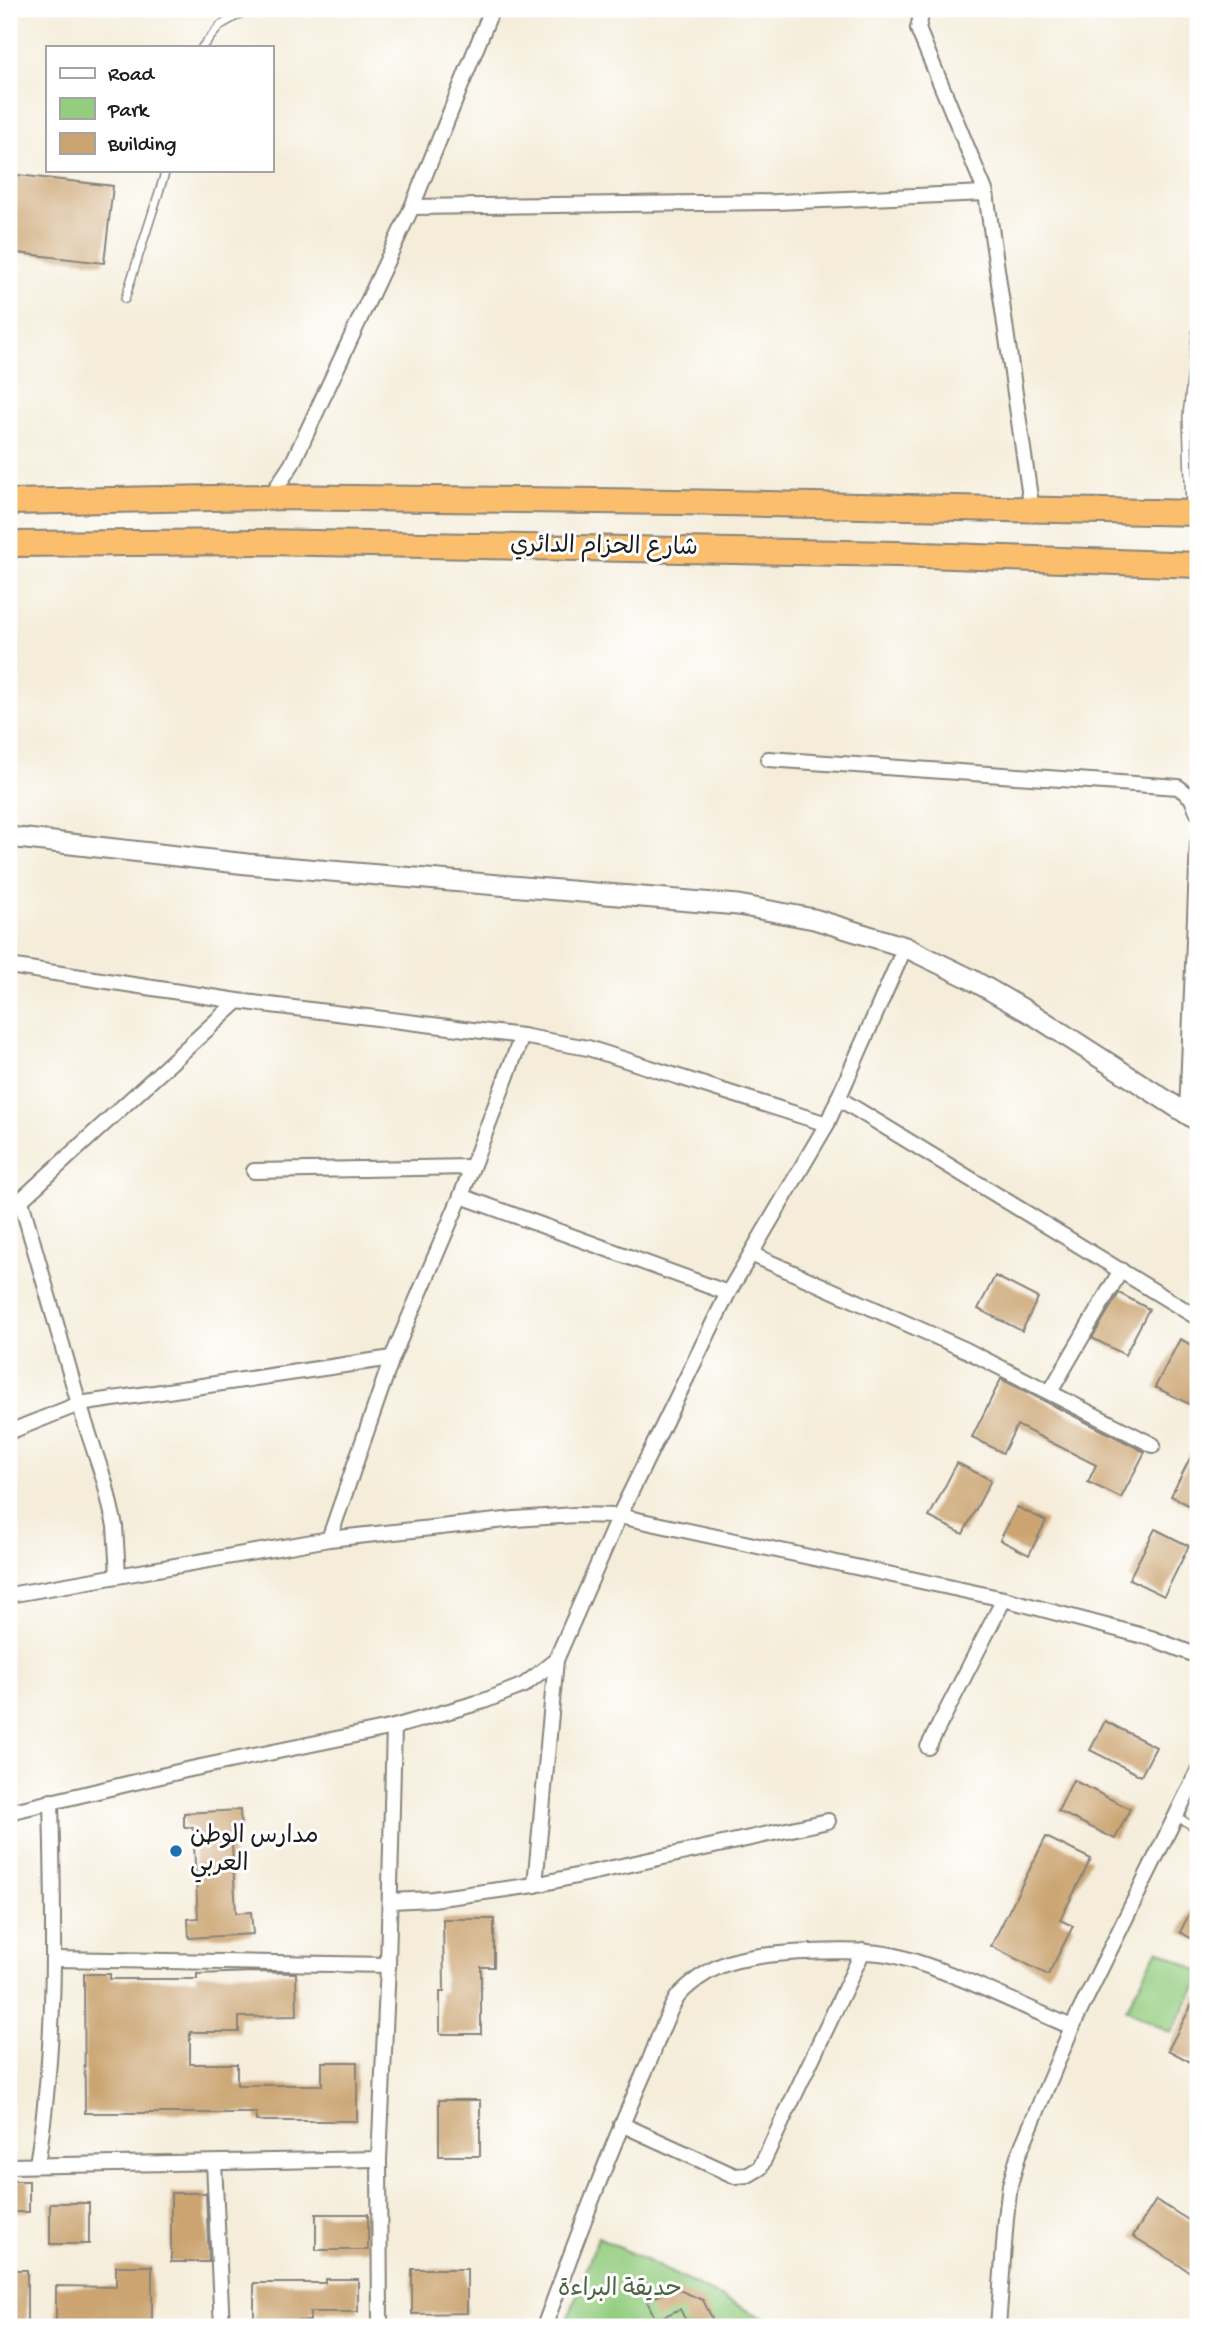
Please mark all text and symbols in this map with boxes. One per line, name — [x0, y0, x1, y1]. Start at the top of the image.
legend — [46, 46, 273, 172]
text: Road — [108, 64, 156, 89]
text: Park — [107, 100, 151, 125]
text: Building — [107, 134, 177, 159]
street label: شارع الحزام الدائري — [510, 532, 698, 564]
place label: مدارس الوطن العربي — [190, 1823, 319, 1883]
marker: مدارس الوطن العربي — [168, 1843, 184, 1859]
park label: حديقة البراءة — [558, 2276, 682, 2305]

